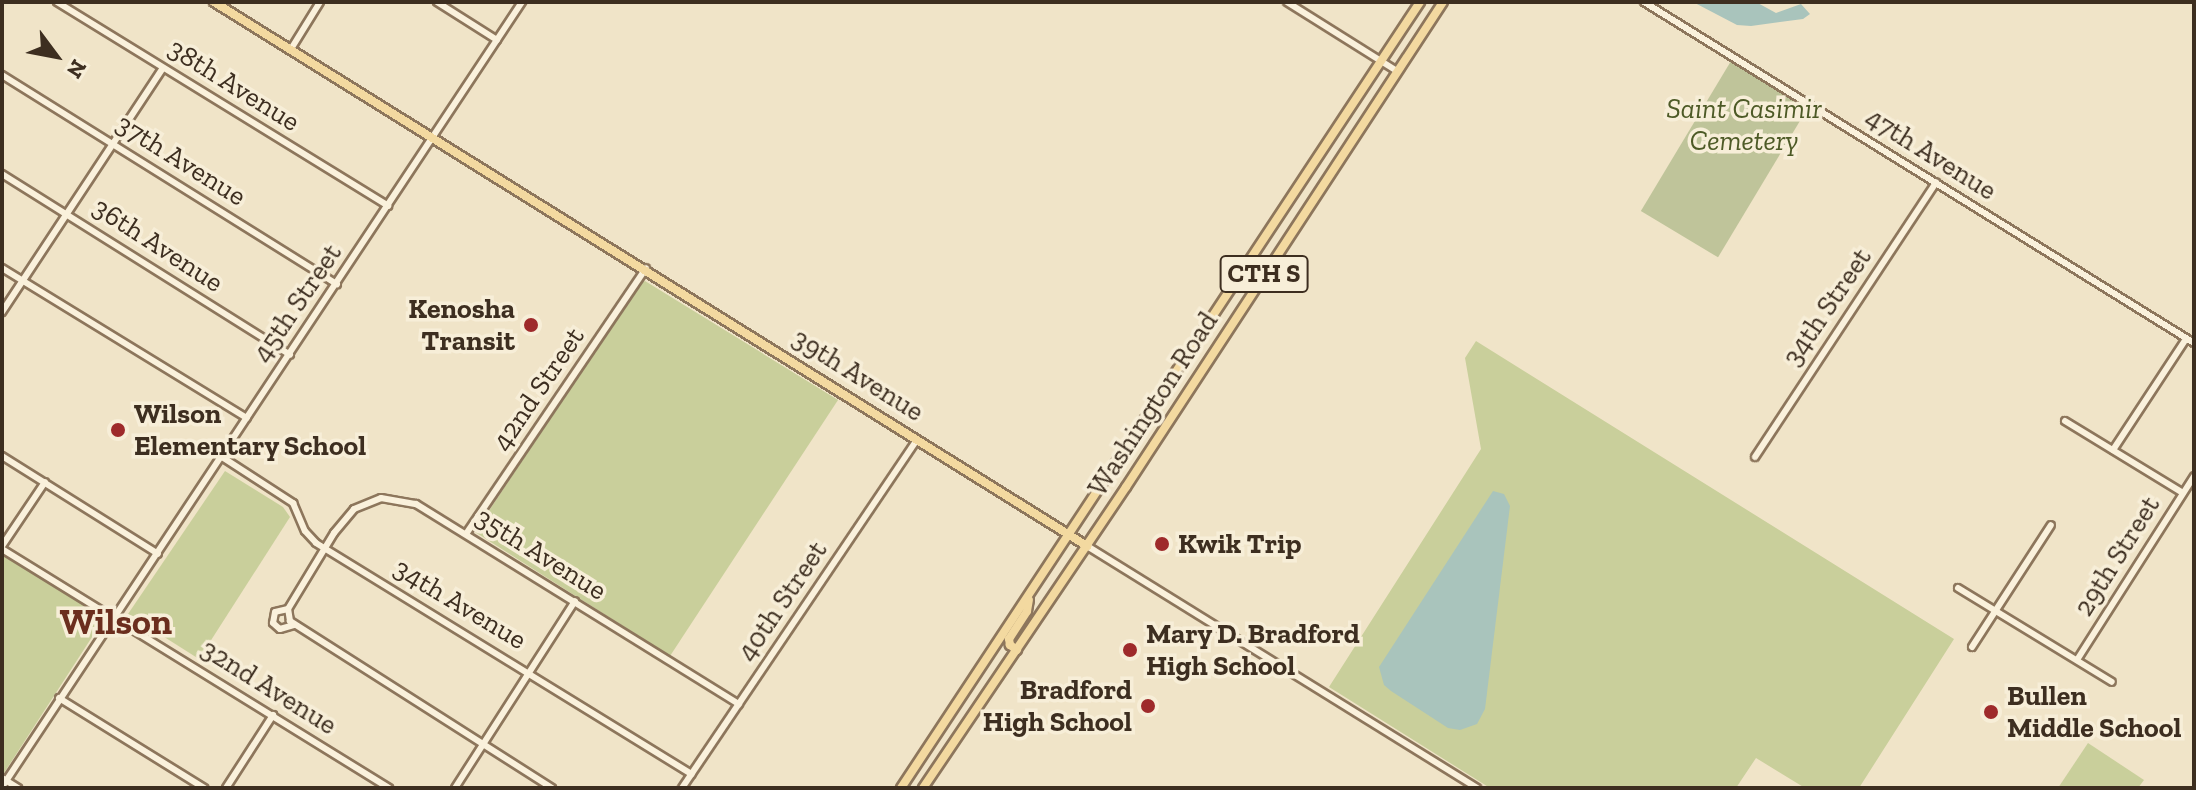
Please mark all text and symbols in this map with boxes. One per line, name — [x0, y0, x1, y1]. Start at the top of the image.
north arrow — [16, 16, 96, 96]
street label: 38th Avenue — [162, 31, 306, 139]
text: N — [61, 55, 93, 83]
park label: Saint Casimir Cemetery — [1666, 92, 1822, 158]
street label: 47th Avenue — [1859, 100, 2003, 208]
street label: 37th Avenue — [109, 107, 253, 213]
street label: 36th Avenue — [86, 190, 230, 300]
street label: 45th Street — [245, 237, 349, 369]
street label: 34th Street — [1775, 242, 1879, 372]
road number: CTH S — [1218, 252, 1310, 296]
place label: Kenosha Transit — [408, 292, 515, 358]
street label: Washington Road — [1081, 306, 1225, 502]
marker: Kenosha Transit — [522, 316, 540, 334]
street label: 42nd Street — [485, 321, 591, 457]
street label: 39th Avenue — [786, 321, 930, 429]
place label: Wilson Elementary School — [134, 397, 367, 463]
marker: Wilson Elementary School — [109, 421, 127, 439]
street label: 29th Street — [2067, 490, 2167, 622]
street label: 35th Avenue — [469, 500, 613, 608]
place label: Kwik Trip — [1178, 527, 1301, 561]
street label: 40th Street — [730, 535, 834, 667]
marker: Kwik Trip — [1153, 535, 1171, 553]
street label: 34th Avenue — [387, 551, 533, 657]
district label: Wilson — [60, 600, 172, 644]
place label: Mary D. Bradford High School — [1146, 617, 1360, 683]
street label: 32nd Avenue — [195, 632, 343, 742]
marker: Mary D. Bradford High School — [1121, 641, 1139, 659]
place label: Bradford High School — [983, 673, 1132, 739]
place label: Bullen Middle School — [2007, 679, 2181, 745]
marker: Bradford High School — [1139, 697, 1157, 715]
marker: Bullen Middle School — [1982, 703, 2000, 721]

